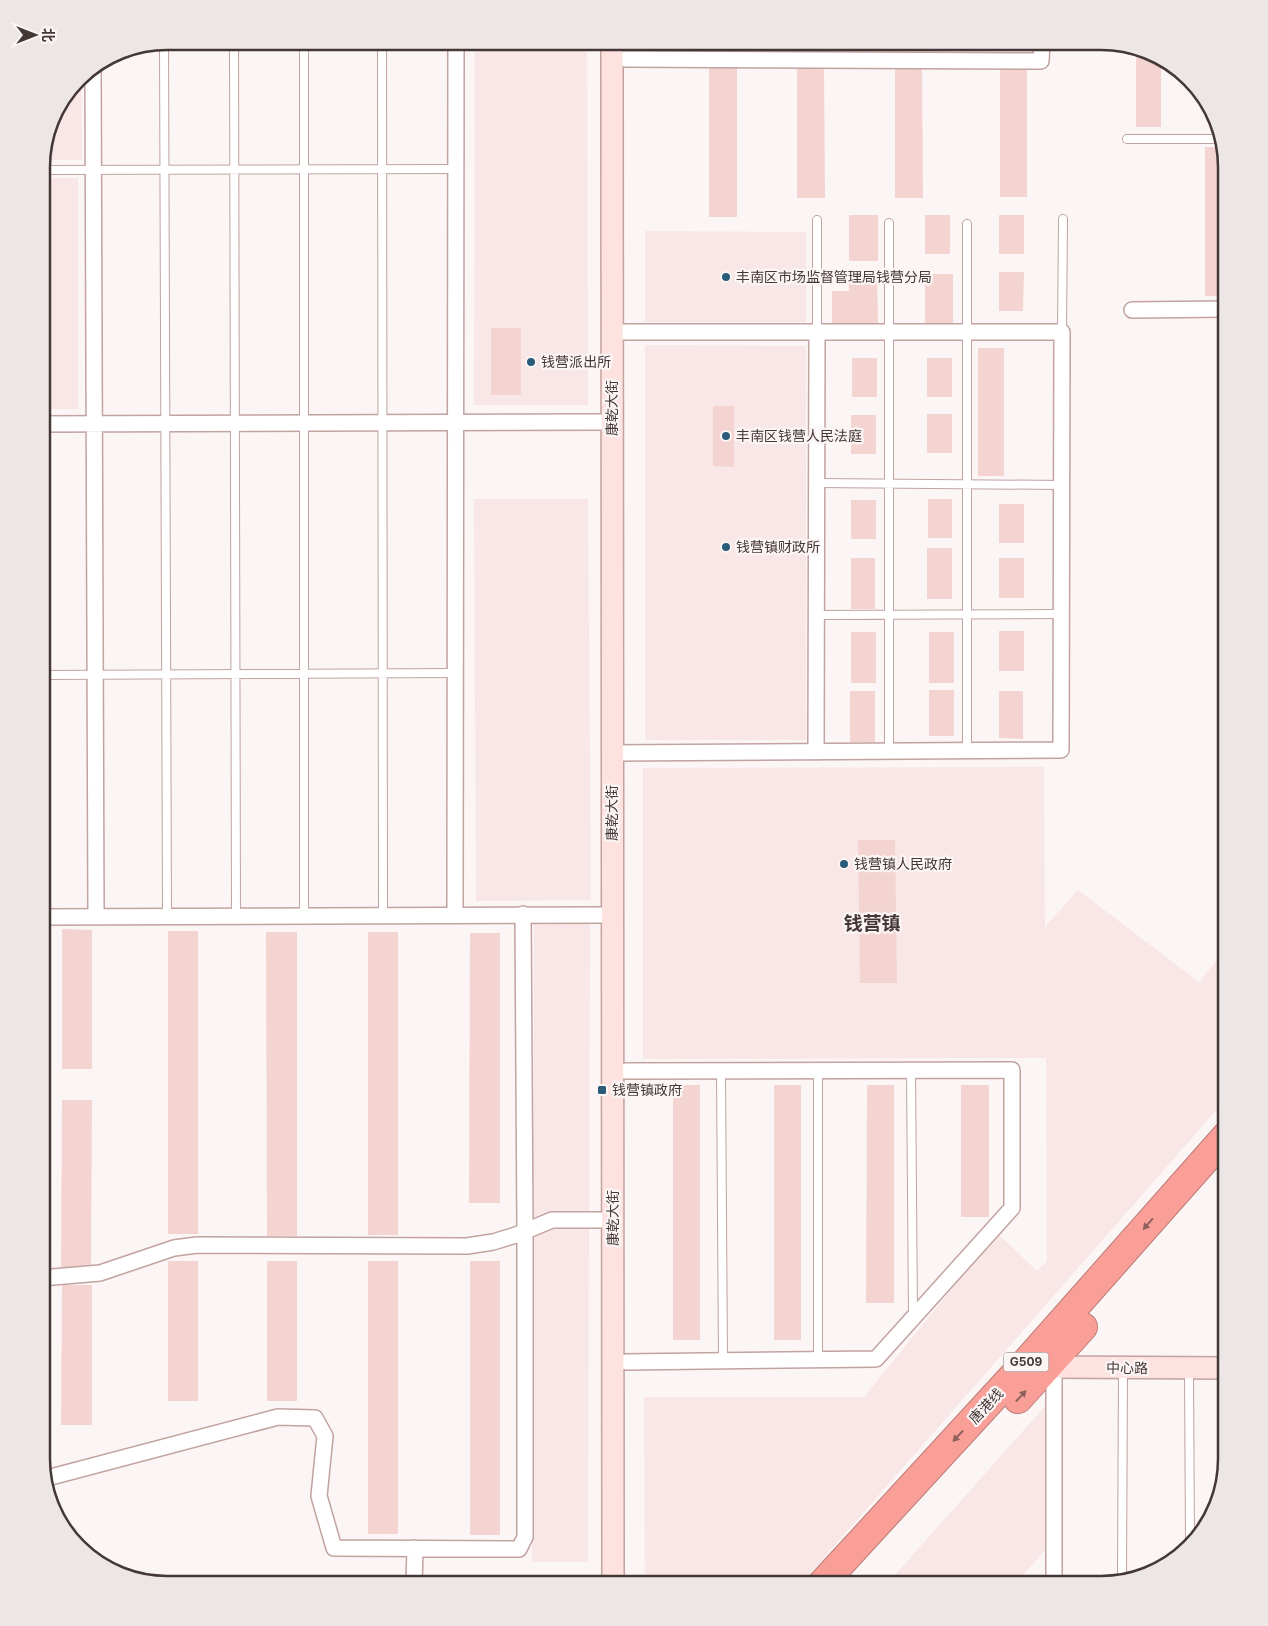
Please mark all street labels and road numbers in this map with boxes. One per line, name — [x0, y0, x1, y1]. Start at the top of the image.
street label: 康乾大街 — [603, 380, 620, 436]
street label: 康乾大街 — [603, 785, 620, 841]
street label: 康乾大街 — [604, 1190, 621, 1246]
road number: G509 — [1004, 1352, 1048, 1371]
street label: 中心路 — [1106, 1359, 1148, 1376]
street label: 唐港线 — [965, 1385, 1006, 1427]

